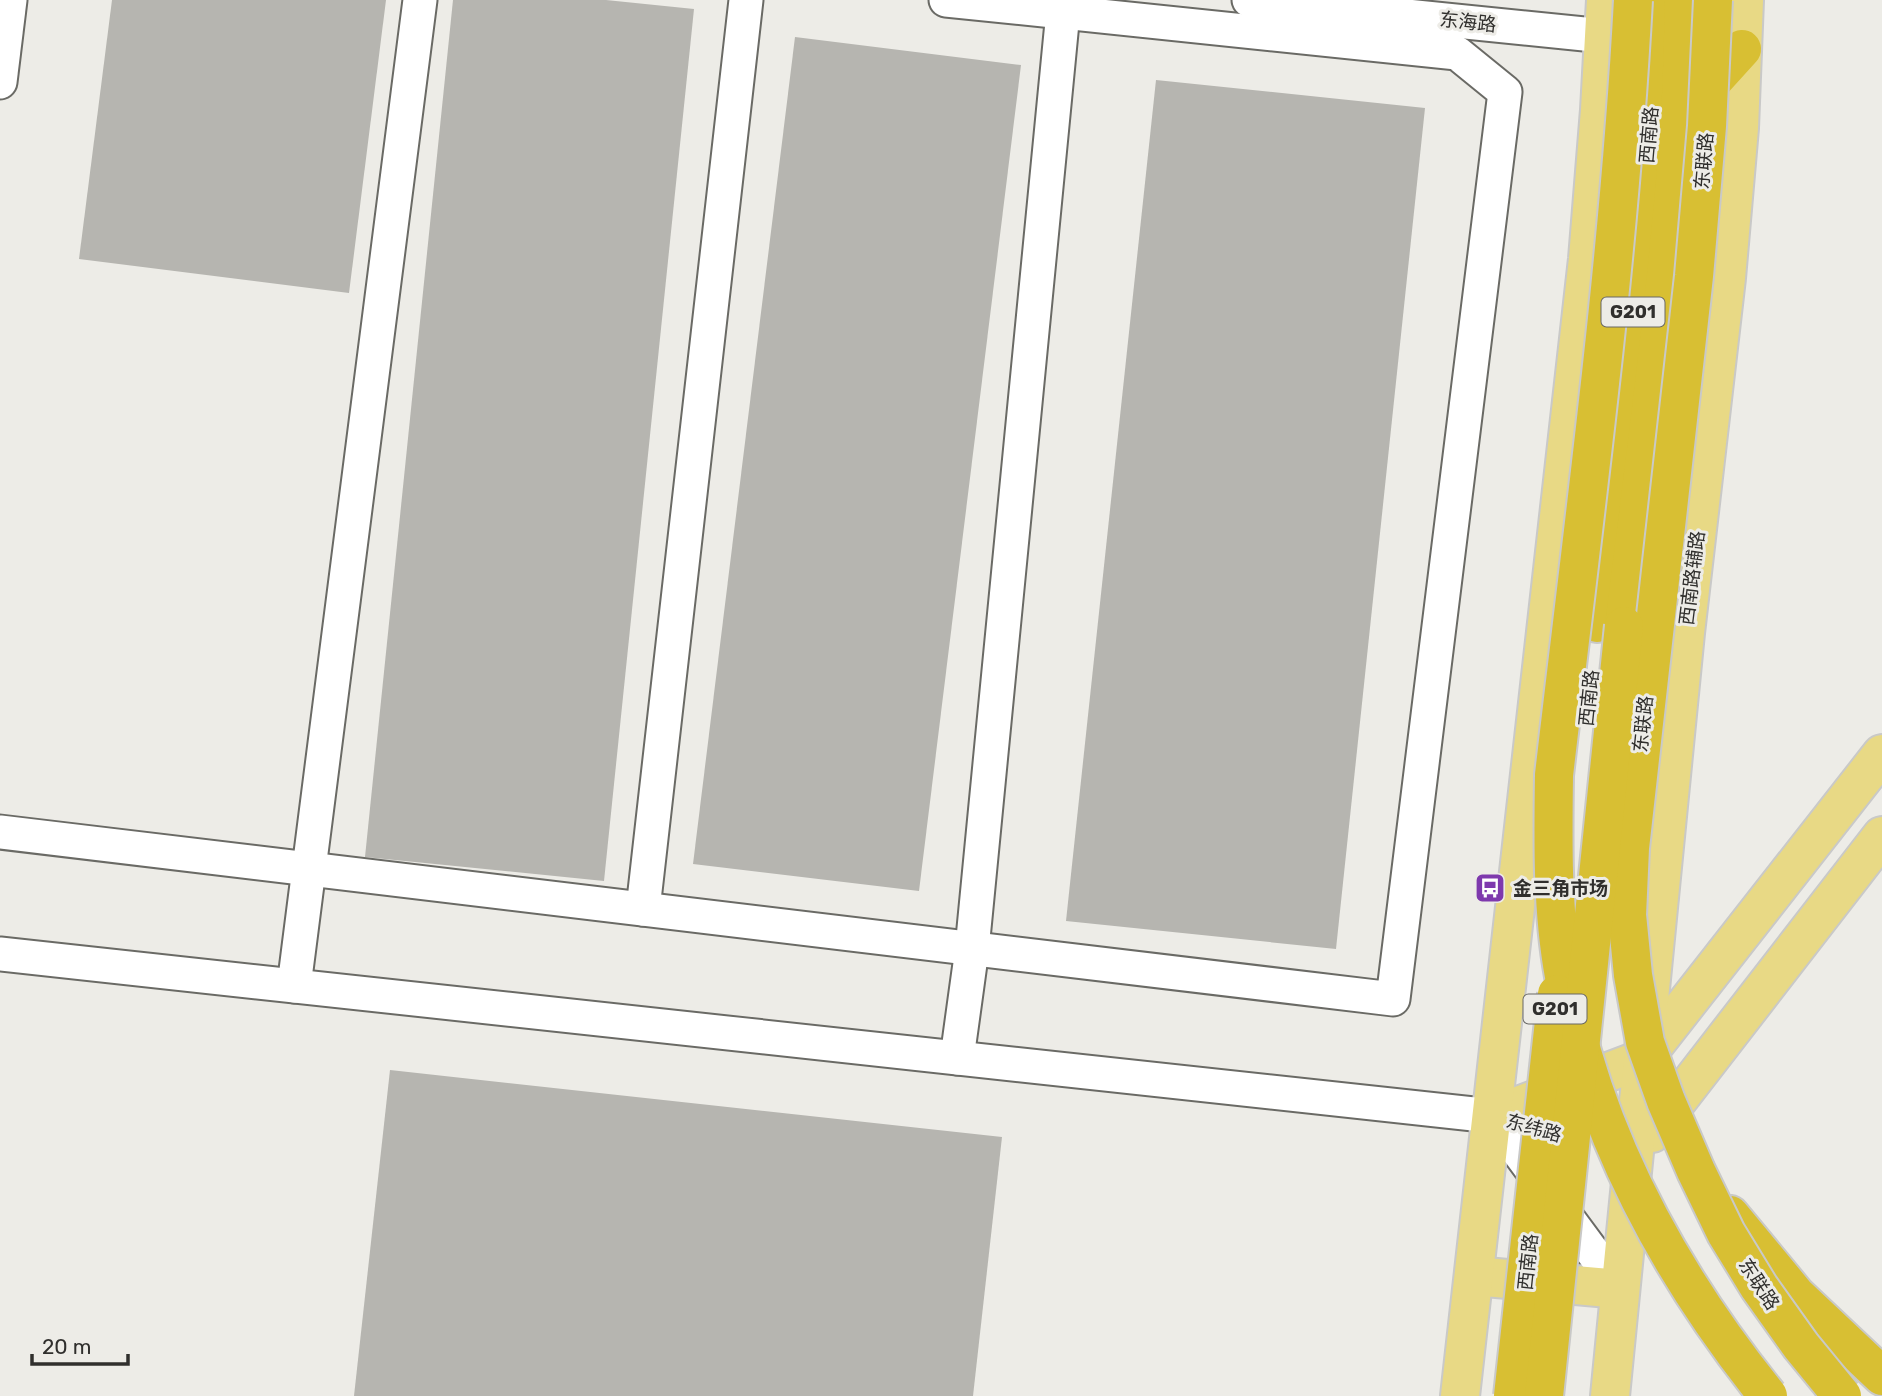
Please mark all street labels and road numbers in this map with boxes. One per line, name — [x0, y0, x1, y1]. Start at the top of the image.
street label: 东海路 — [1438, 8, 1498, 36]
street label: 西南路 — [1635, 106, 1663, 164]
street label: 东联路 — [1690, 132, 1718, 190]
road number: G201 — [1602, 298, 1664, 326]
street label: 西南路辅路 — [1675, 529, 1709, 627]
street label: 西南路 — [1575, 668, 1603, 728]
street label: 东联路 — [1629, 694, 1657, 754]
road number: G201 — [1524, 994, 1586, 1024]
street label: 东纬路 — [1503, 1109, 1565, 1147]
street label: 西南路 — [1514, 1232, 1542, 1292]
street label: 东联路 — [1734, 1254, 1784, 1314]

